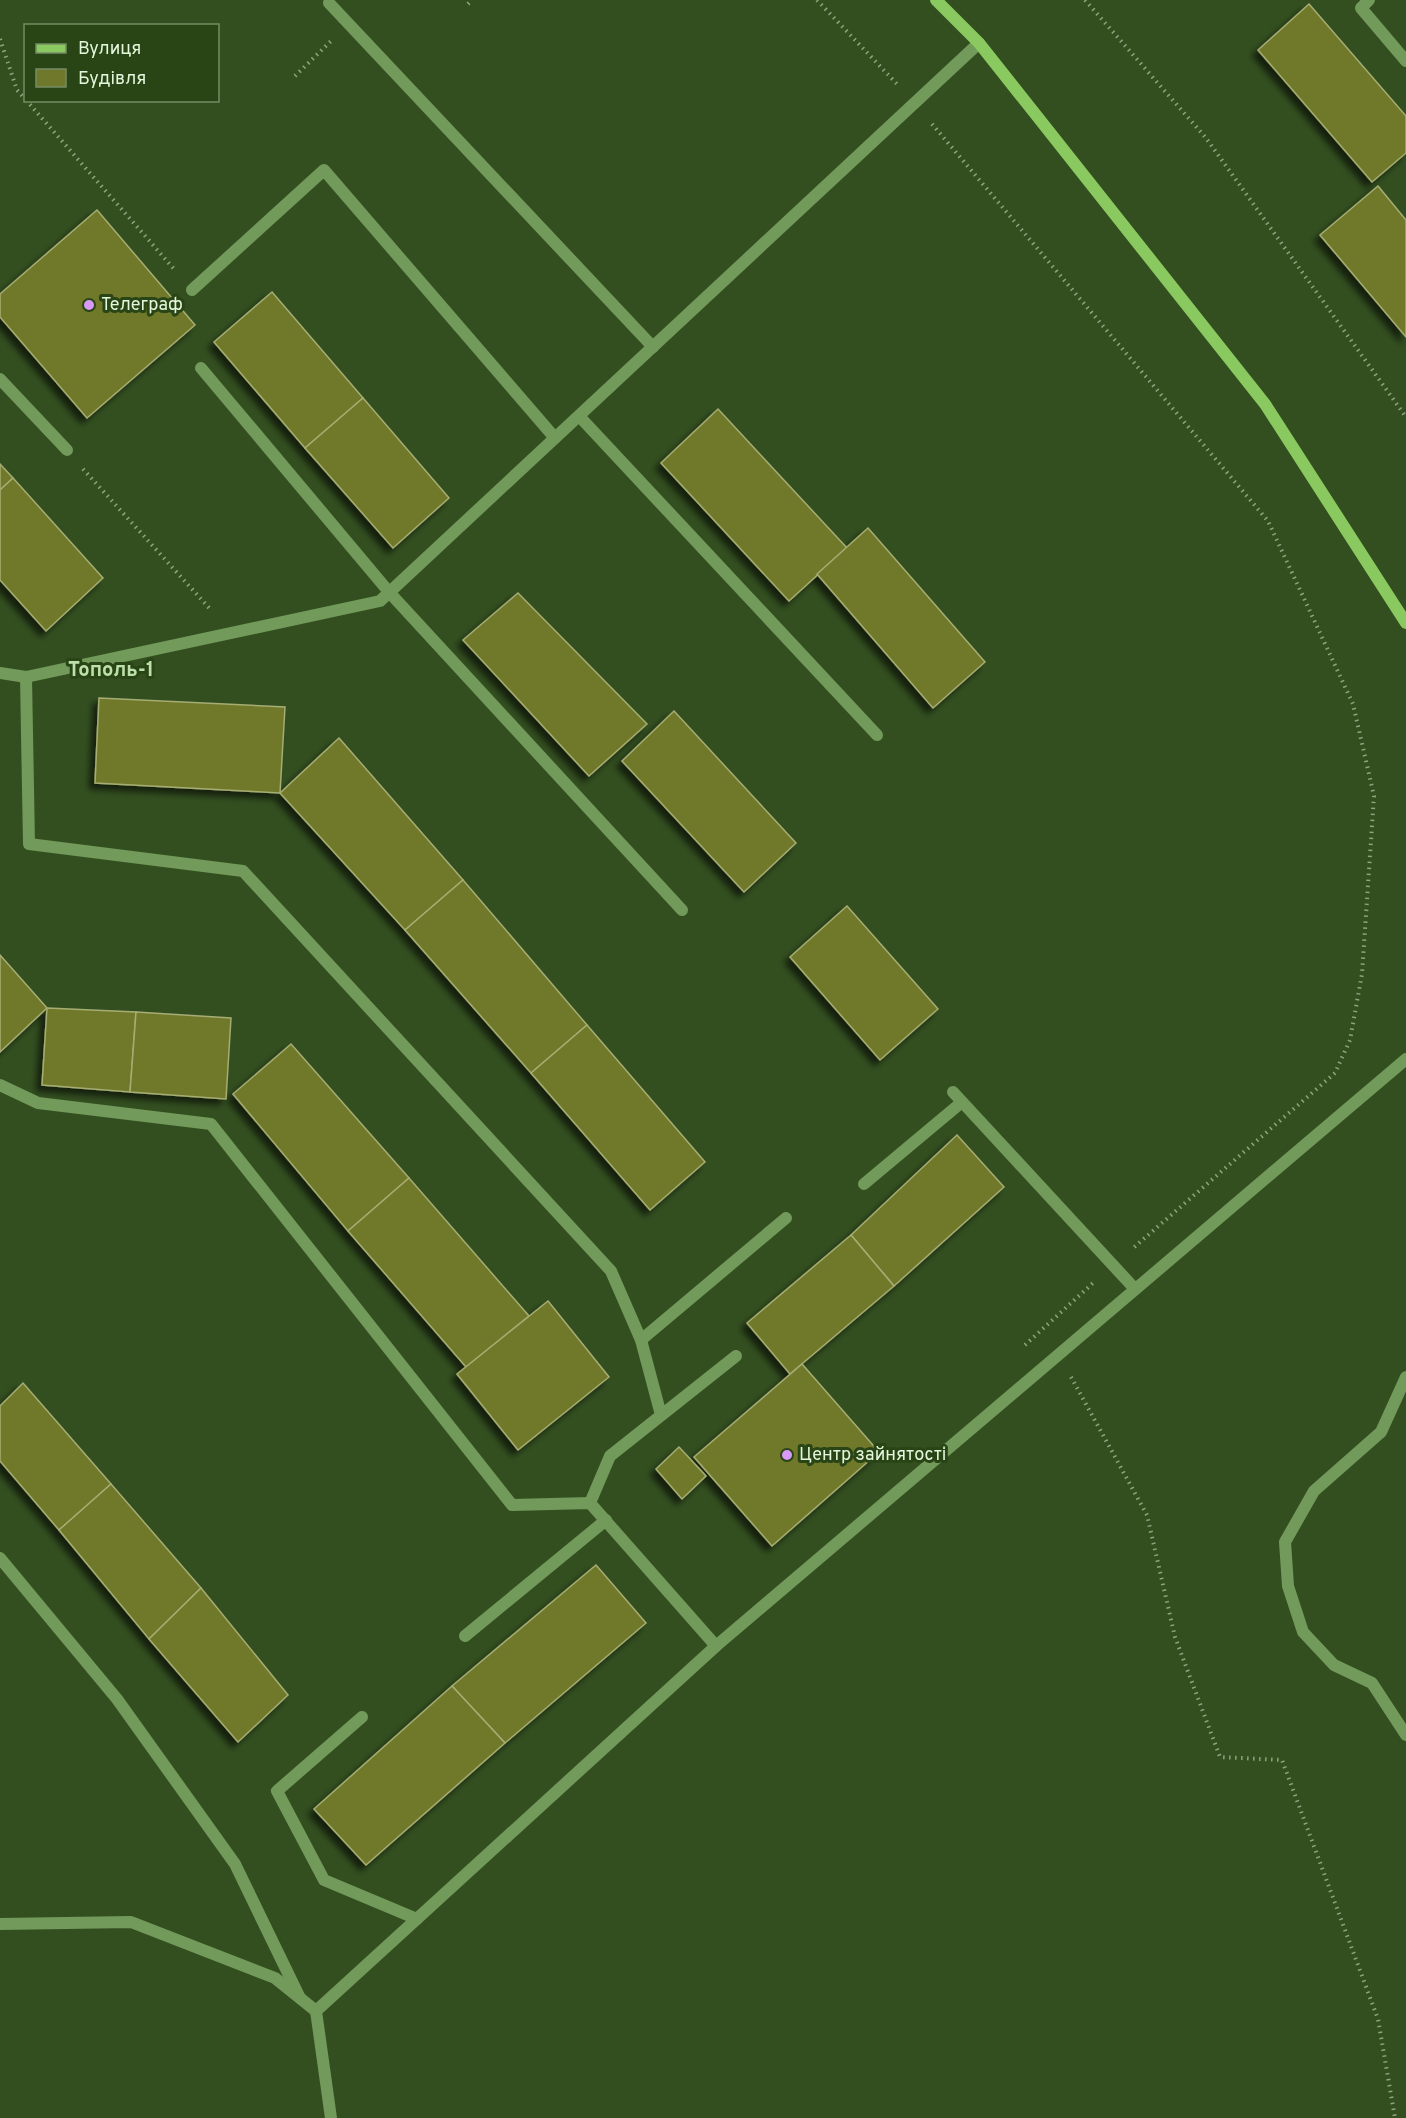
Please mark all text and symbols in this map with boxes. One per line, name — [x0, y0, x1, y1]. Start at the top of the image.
legend — [24, 24, 219, 102]
text: Вулиця — [78, 38, 141, 61]
text: Будівля — [78, 68, 146, 91]
place label: Телеграф — [101, 294, 183, 317]
marker: Телеграф — [82, 298, 96, 312]
district label: Тополь-1 — [68, 658, 154, 684]
place label: Центр зайнятості — [799, 1444, 946, 1467]
marker: Центр зайнятості — [780, 1448, 794, 1462]

